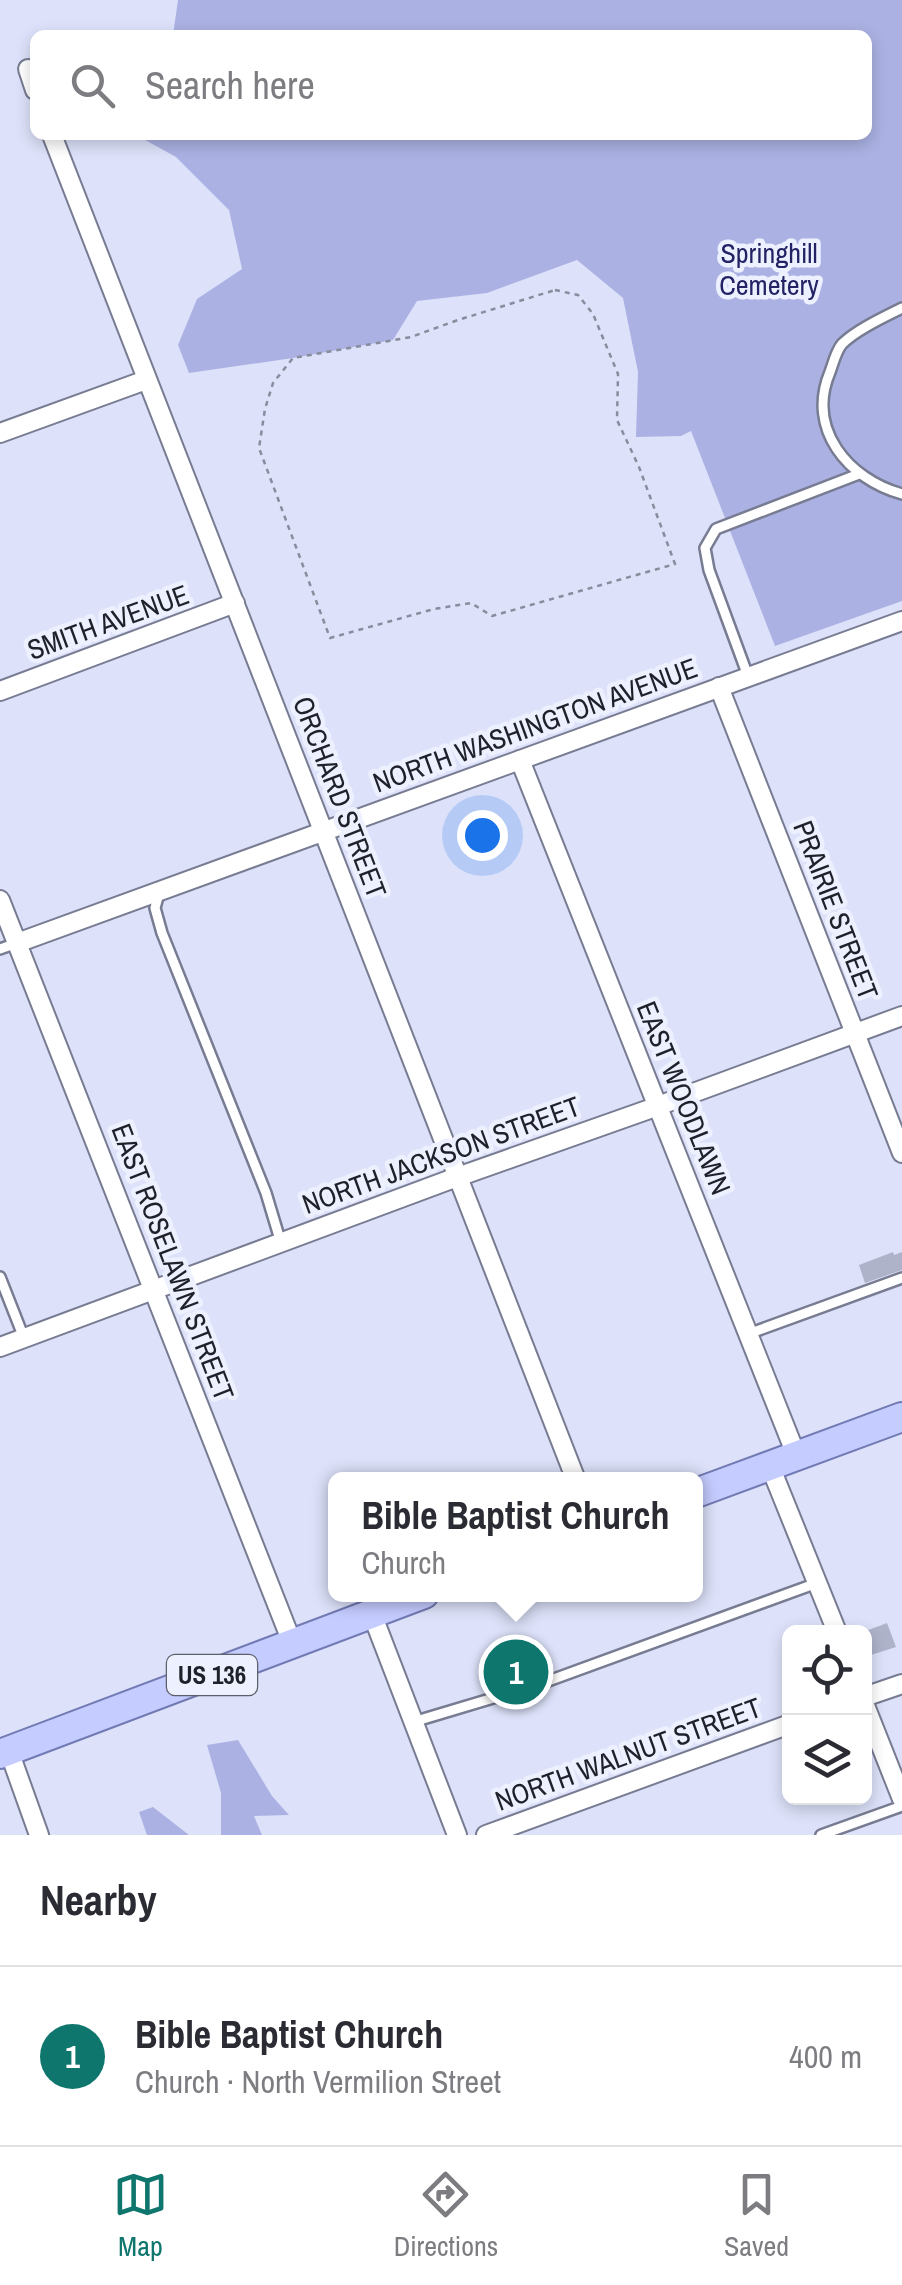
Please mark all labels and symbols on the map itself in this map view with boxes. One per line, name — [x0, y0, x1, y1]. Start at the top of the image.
park label: Springhill Cemetery — [719, 234, 819, 304]
street label: SMITH AVENUE — [22, 575, 194, 669]
street label: NORTH WASHINGTON AVENUE — [368, 649, 702, 801]
street label: ORCHARD STREET — [284, 691, 396, 903]
your location — [457, 810, 508, 861]
street label: PRAIRIE STREET — [784, 815, 888, 1005]
street label: EAST WOODLAWN — [628, 996, 740, 1200]
street label: NORTH JACKSON STREET — [297, 1087, 585, 1223]
street label: EAST ROSELAWN STREET — [103, 1118, 243, 1406]
pin: 1 — [484, 1634, 548, 1710]
road number: US 136 — [167, 1655, 257, 1695]
street label: NORTH WALNUT STREET — [490, 1688, 766, 1820]

